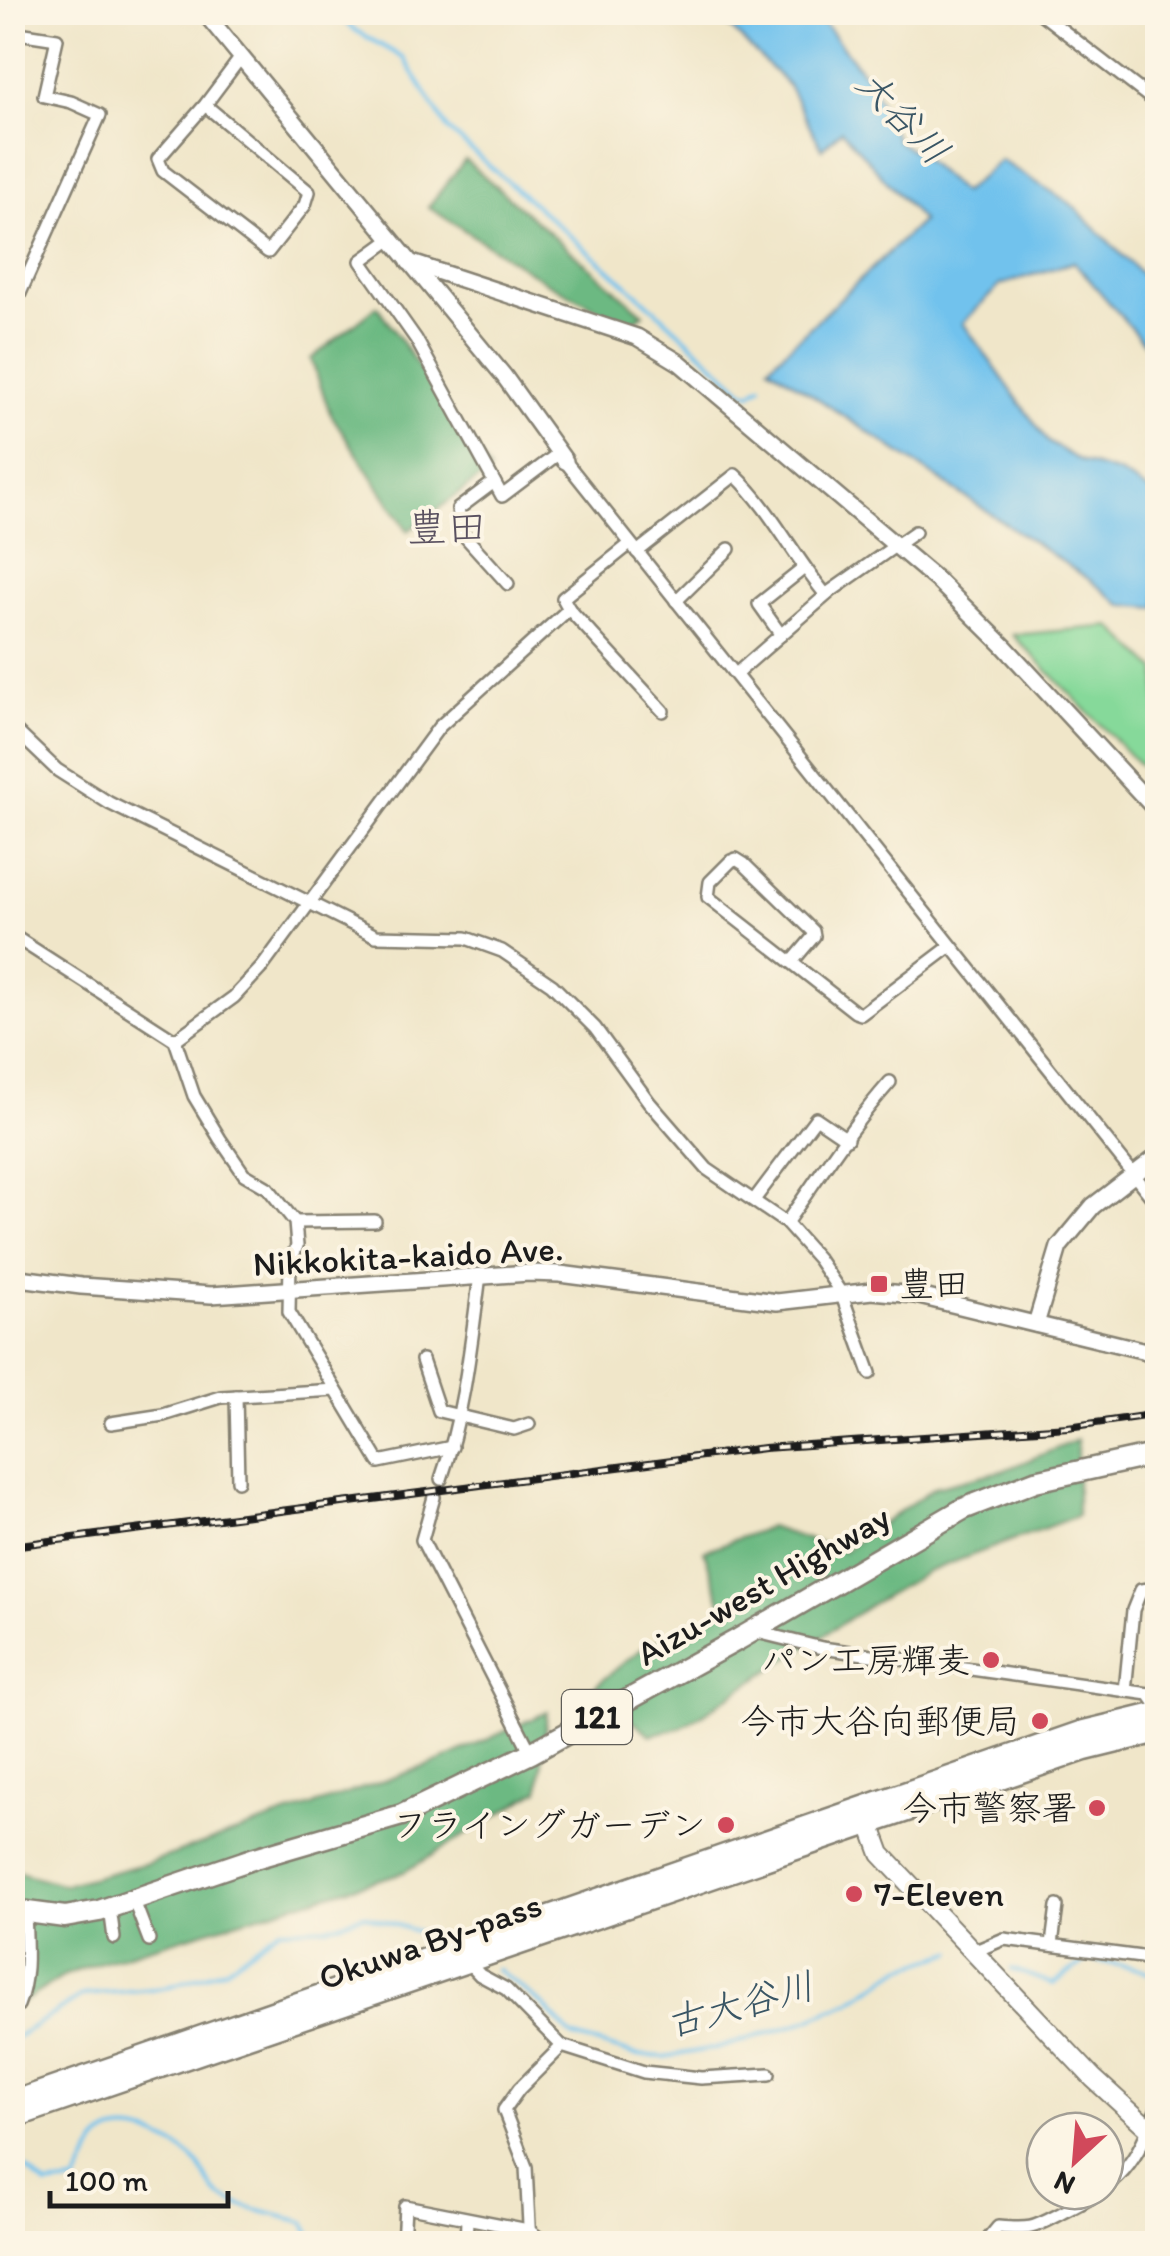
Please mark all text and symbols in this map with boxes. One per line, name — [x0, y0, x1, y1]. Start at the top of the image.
water label: 大谷川 — [847, 60, 959, 174]
district label: 豊田 — [407, 503, 487, 551]
street label: Nikkokita-kaido Ave. — [252, 1227, 564, 1285]
place label: 豊田 — [899, 1263, 969, 1305]
marker: 豊田 — [868, 1273, 890, 1295]
street label: Aizu-west Highway — [629, 1495, 897, 1675]
place label: パン工房輝麦 — [761, 1639, 971, 1681]
marker: パン工房輝麦 — [980, 1649, 1002, 1671]
road number: 121 — [562, 1690, 632, 1744]
place label: 今市大谷向郵便局 — [740, 1700, 1020, 1742]
marker: 今市大谷向郵便局 — [1029, 1710, 1051, 1732]
place label: 今市警察署 — [902, 1787, 1077, 1829]
marker: 今市警察署 — [1086, 1797, 1108, 1819]
place label: フライングガーデン — [392, 1804, 706, 1846]
marker: フライングガーデン — [715, 1814, 737, 1836]
place label: 7-Eleven — [874, 1873, 1004, 1915]
street label: Okuwa By-pass — [313, 1883, 547, 1999]
marker: 7-Eleven — [843, 1883, 865, 1905]
water label: 古大谷川 — [661, 1962, 819, 2046]
north arrow — [1025, 2111, 1125, 2211]
scale bar — [50, 2146, 228, 2208]
text: 100 m — [65, 2162, 148, 2199]
text: N — [1048, 2164, 1080, 2203]

